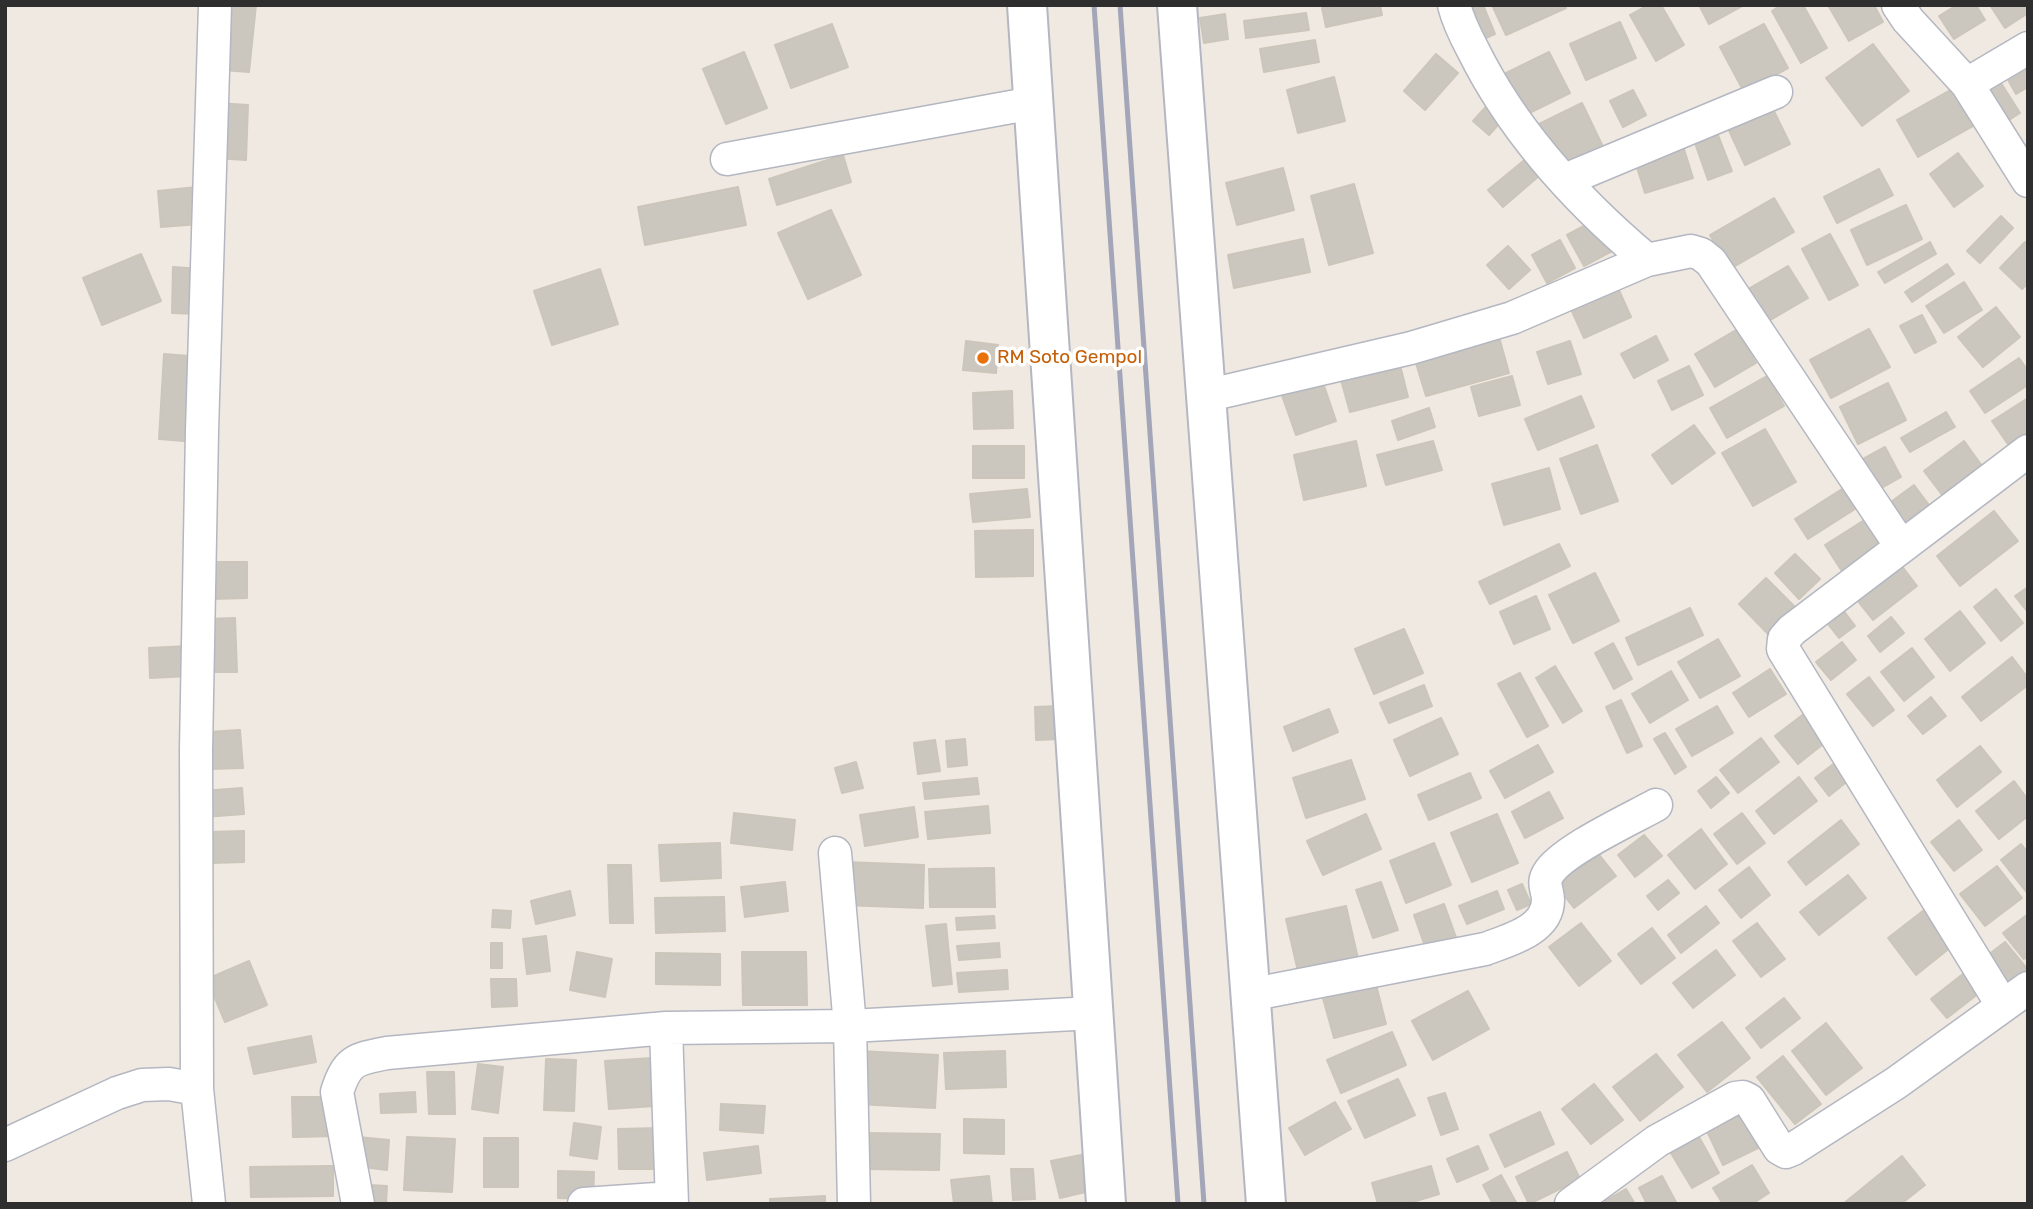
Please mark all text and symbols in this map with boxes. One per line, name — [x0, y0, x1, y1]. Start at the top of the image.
place label: RM Soto Gempol — [997, 347, 1142, 369]
marker: RM Soto Gempol — [975, 350, 991, 366]

